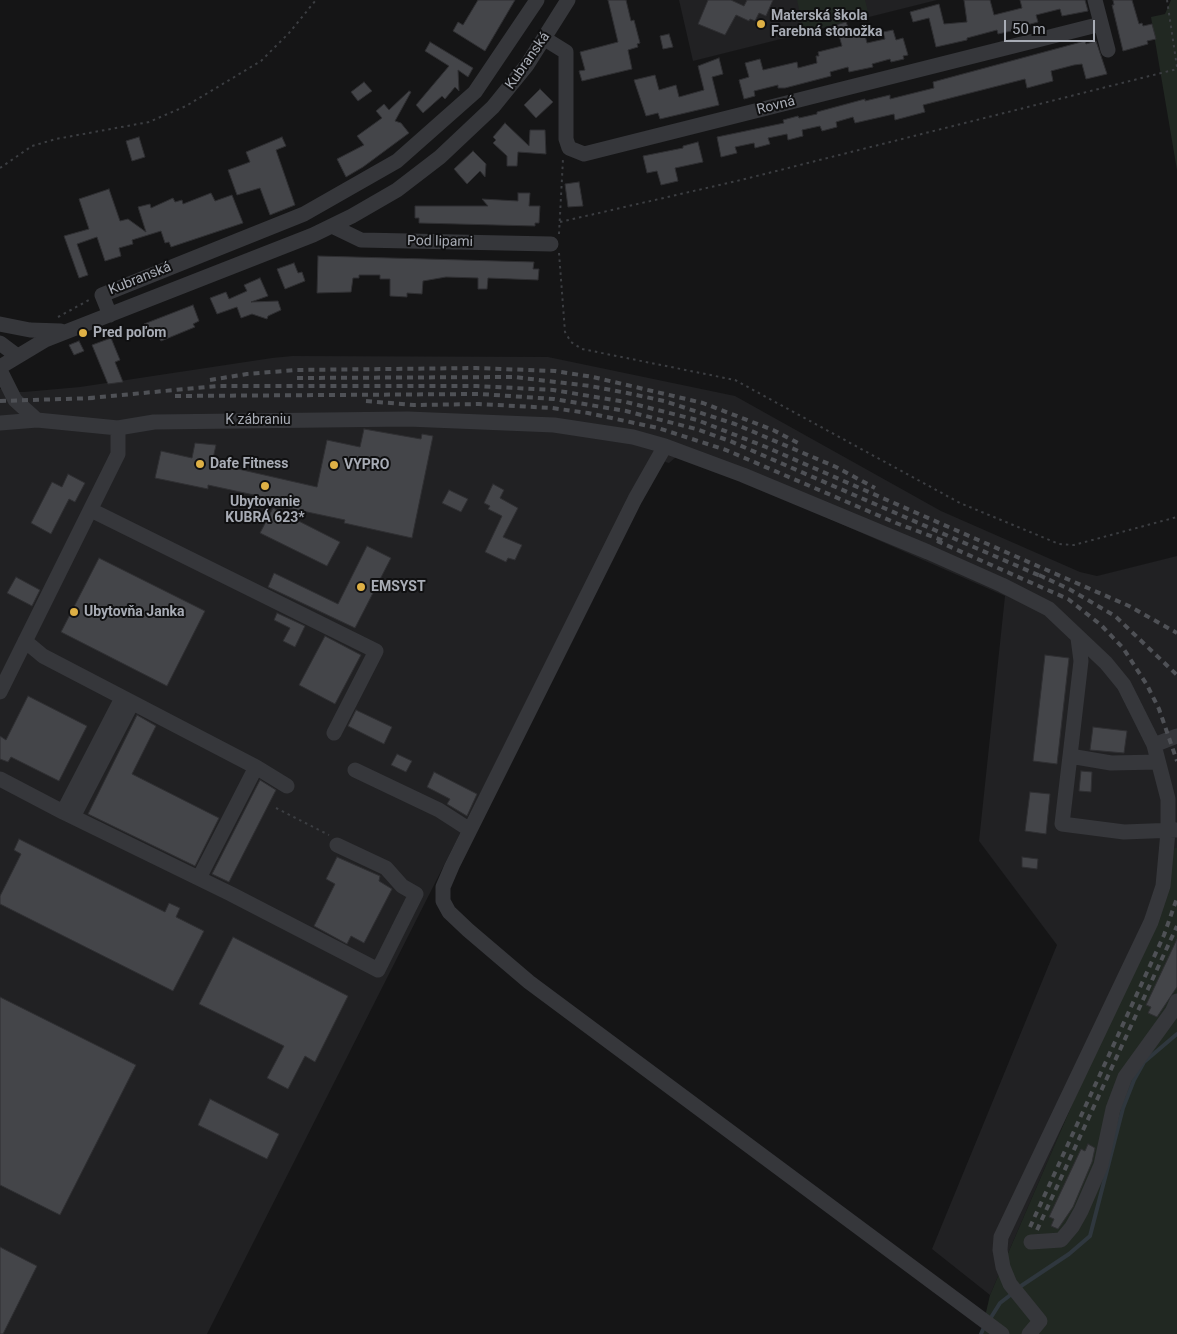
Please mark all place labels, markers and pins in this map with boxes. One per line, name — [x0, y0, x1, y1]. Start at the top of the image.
place label: Materská škola Farebná stonožka — [771, 8, 883, 40]
marker: Materská škola Farebná stonožka — [755, 18, 767, 30]
place label: Pred poľom — [93, 325, 166, 341]
marker: Pred poľom — [77, 327, 89, 339]
place label: Dafe Fitness — [210, 456, 288, 472]
place label: VYPRO — [344, 457, 389, 473]
marker: Dafe Fitness — [194, 458, 206, 470]
marker: VYPRO — [328, 459, 340, 471]
marker: Ubytovanie KUBRÁ 623* — [259, 480, 271, 492]
place label: Ubytovanie KUBRÁ 623* — [225, 494, 305, 526]
place label: EMSYST — [371, 579, 426, 595]
marker: EMSYST — [355, 581, 367, 593]
place label: Ubytovňa Janka — [84, 604, 184, 620]
marker: Ubytovňa Janka — [68, 606, 80, 618]

